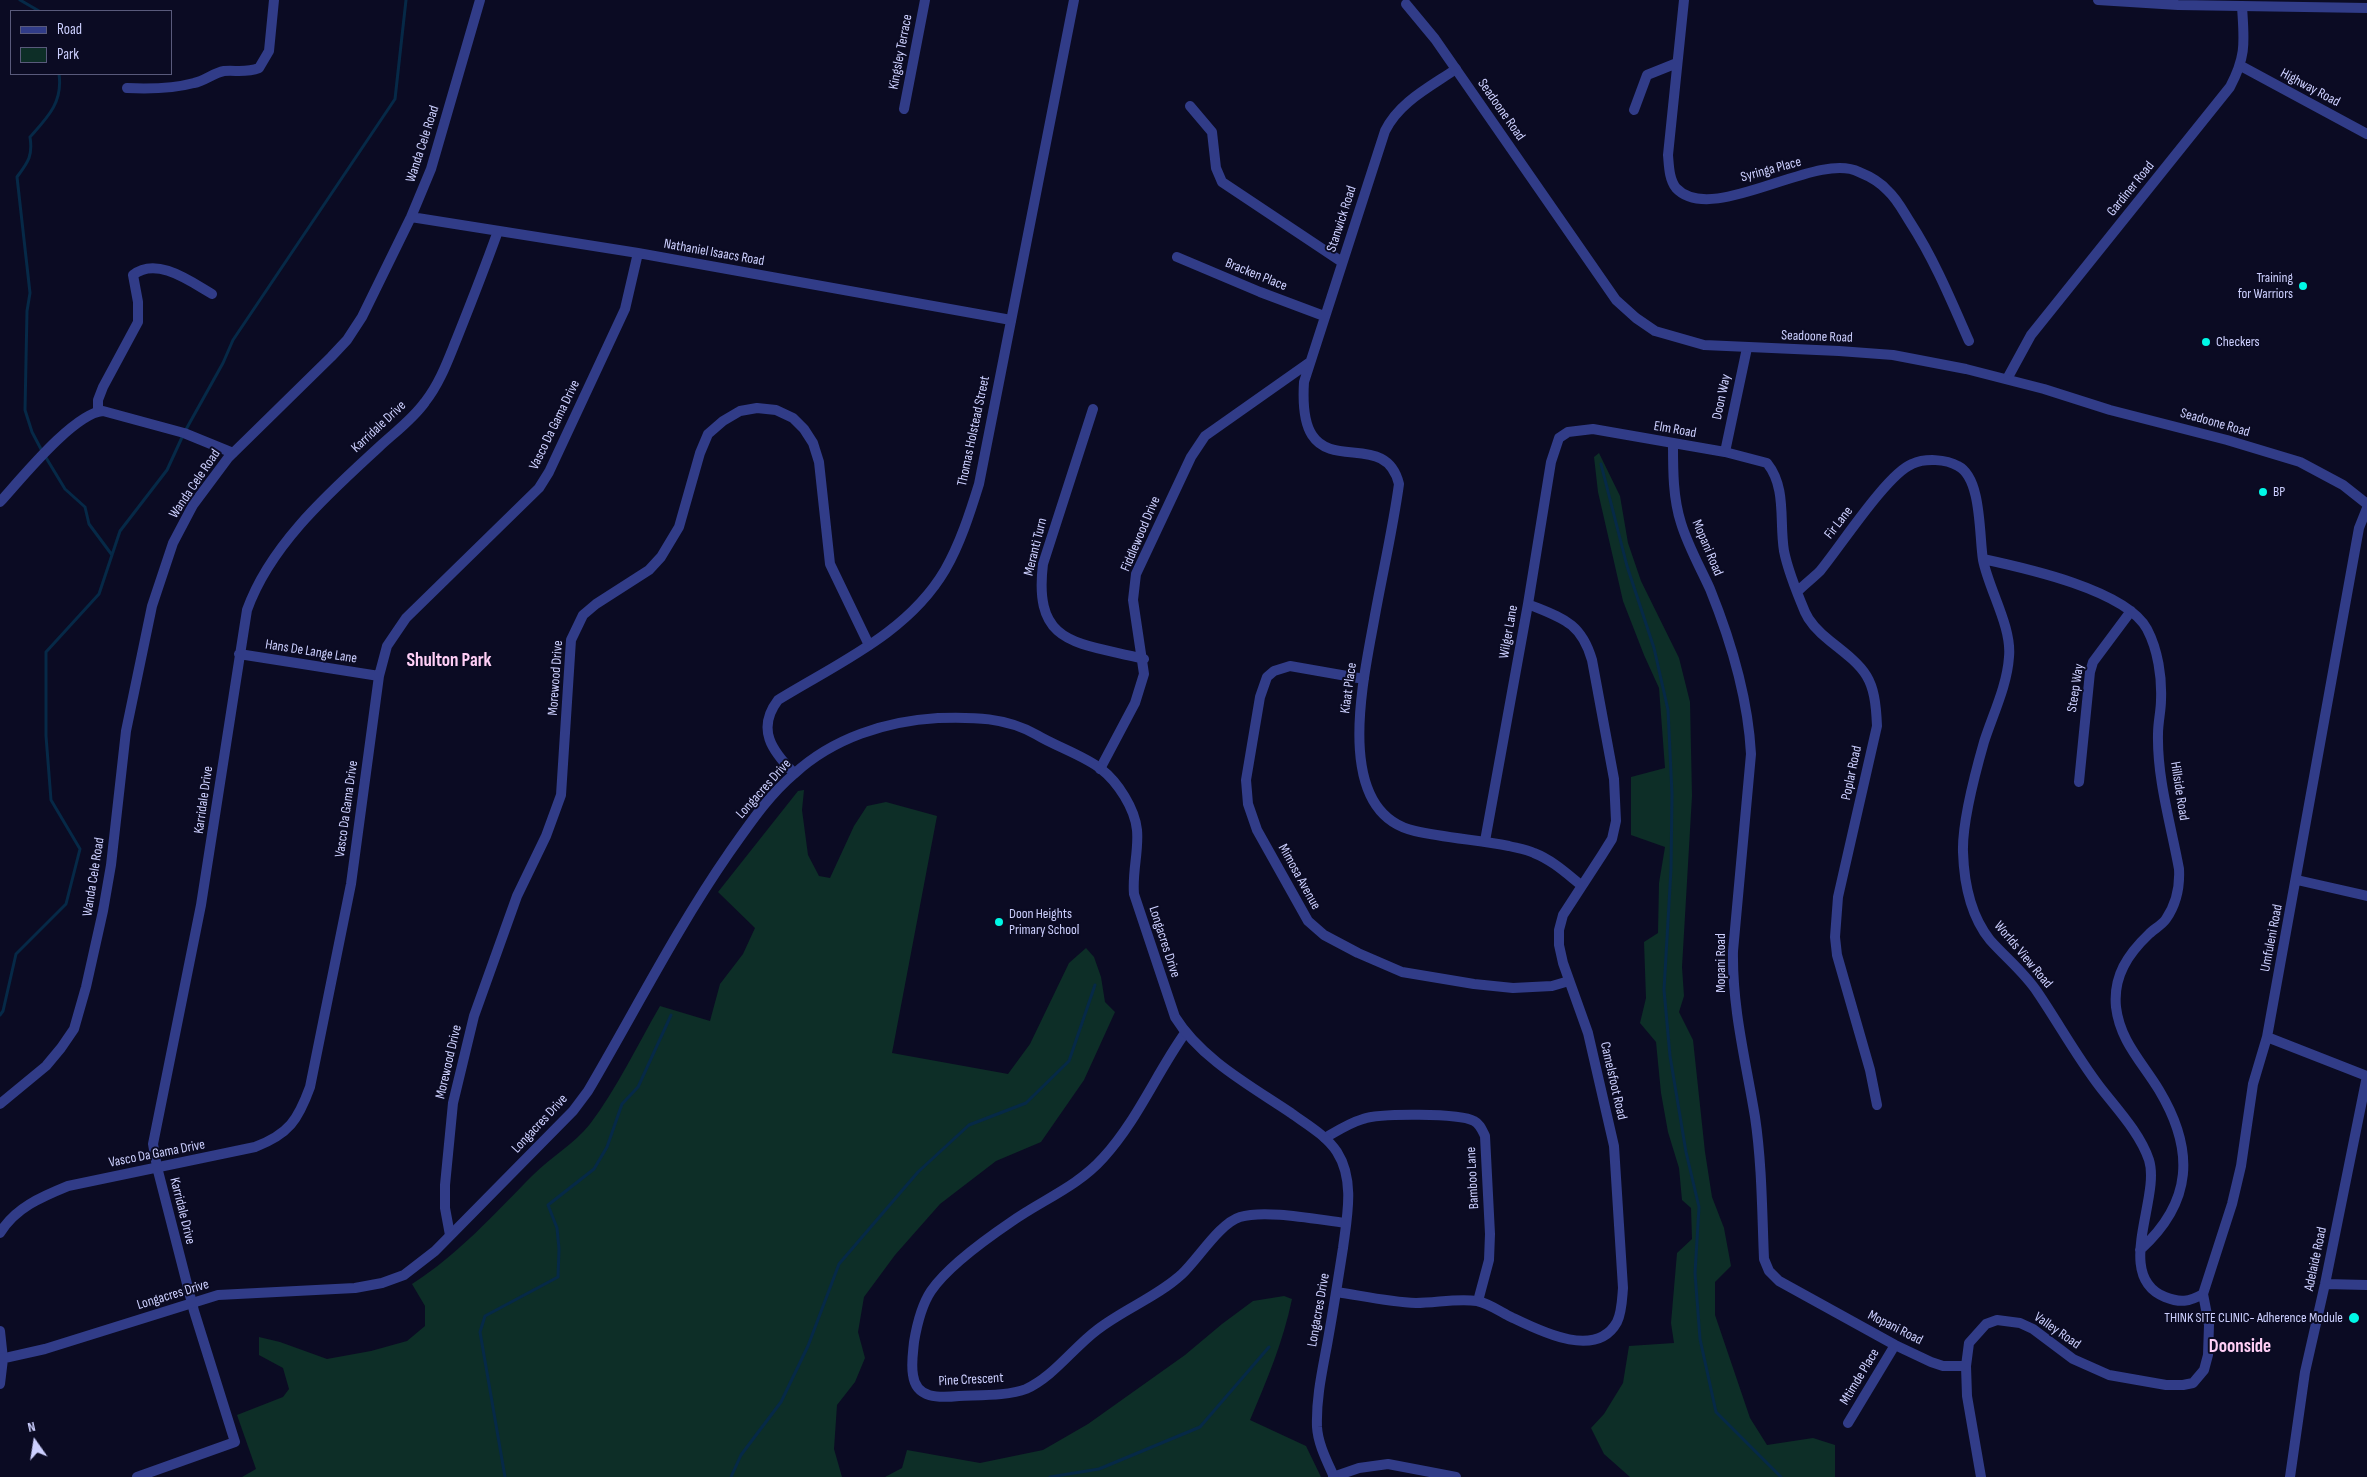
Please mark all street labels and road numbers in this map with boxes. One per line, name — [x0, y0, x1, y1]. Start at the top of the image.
street label: Kingsley Terrace — [885, 13, 917, 91]
street label: Highway Road — [2277, 65, 2343, 111]
street label: Seadoone Road — [1474, 76, 1528, 144]
street label: Wanda Cele Road — [403, 104, 443, 184]
street label: Syringa Place — [1739, 154, 1803, 186]
street label: Gardiner Road — [2104, 158, 2158, 220]
street label: Stanwick Road — [1323, 184, 1361, 254]
street label: Nathaniel Isaacs Road — [662, 236, 766, 270]
street label: Bracken Place — [1223, 255, 1289, 295]
street label: Seadoone Road — [1781, 327, 1853, 347]
street label: Doon Way — [1709, 373, 1735, 421]
street label: Thomas Holstead Street — [954, 374, 994, 488]
street label: Vasco Da Gama Drive — [526, 377, 584, 473]
street label: Karridale Drive — [348, 398, 410, 456]
street label: Seadoone Road — [2178, 405, 2252, 441]
street label: Elm Road — [1652, 418, 1698, 442]
street label: Wanda Cele Road — [166, 446, 224, 522]
street label: Fiddlewood Drive — [1118, 494, 1164, 574]
street label: Fir Lane — [1821, 503, 1857, 543]
street label: Meranti Turn — [1021, 516, 1051, 578]
street label: Mopani Road — [1688, 517, 1726, 579]
street label: Wilger Lane — [1496, 604, 1522, 660]
street label: Hans De Lange Lane — [264, 636, 358, 668]
street label: Morewood Drive — [545, 640, 567, 716]
street label: Kiaat Place — [1337, 661, 1361, 715]
street label: Steep Way — [2064, 663, 2088, 713]
street label: Poplar Road — [1838, 744, 1866, 802]
street label: Longacres Drive — [733, 756, 795, 822]
street label: Vasco Da Gama Drive — [332, 759, 362, 859]
street label: Hillside Road — [2166, 760, 2192, 822]
street label: Karridale Drive — [191, 765, 217, 835]
street label: Wanda Cele Road — [79, 836, 109, 918]
street label: Mimosa Avenue — [1274, 841, 1324, 913]
street label: Umfuleni Road — [2257, 903, 2287, 973]
street label: Longacres Drive — [1145, 904, 1183, 980]
street label: Worlds View Road — [1990, 918, 2056, 992]
street label: Mopani Road — [1713, 933, 1729, 993]
street label: Morewood Drive — [432, 1023, 466, 1101]
street label: Camelsfoot Road — [1596, 1040, 1630, 1122]
street label: Longacres Drive — [509, 1091, 571, 1157]
street label: Vasco Da Gama Drive — [107, 1136, 207, 1172]
street label: Bamboo Lane — [1463, 1146, 1483, 1210]
street label: Karridale Drive — [166, 1176, 198, 1246]
street label: Adelaide Road — [2301, 1226, 2331, 1292]
street label: Longacres Drive — [1304, 1272, 1334, 1348]
street label: Longacres Drive — [135, 1276, 211, 1314]
street label: Mopani Road — [1865, 1307, 1925, 1349]
street label: Valley Road — [2030, 1309, 2084, 1353]
street label: Mtimde Place — [1837, 1346, 1883, 1408]
street label: Pine Crescent — [938, 1370, 1004, 1390]

